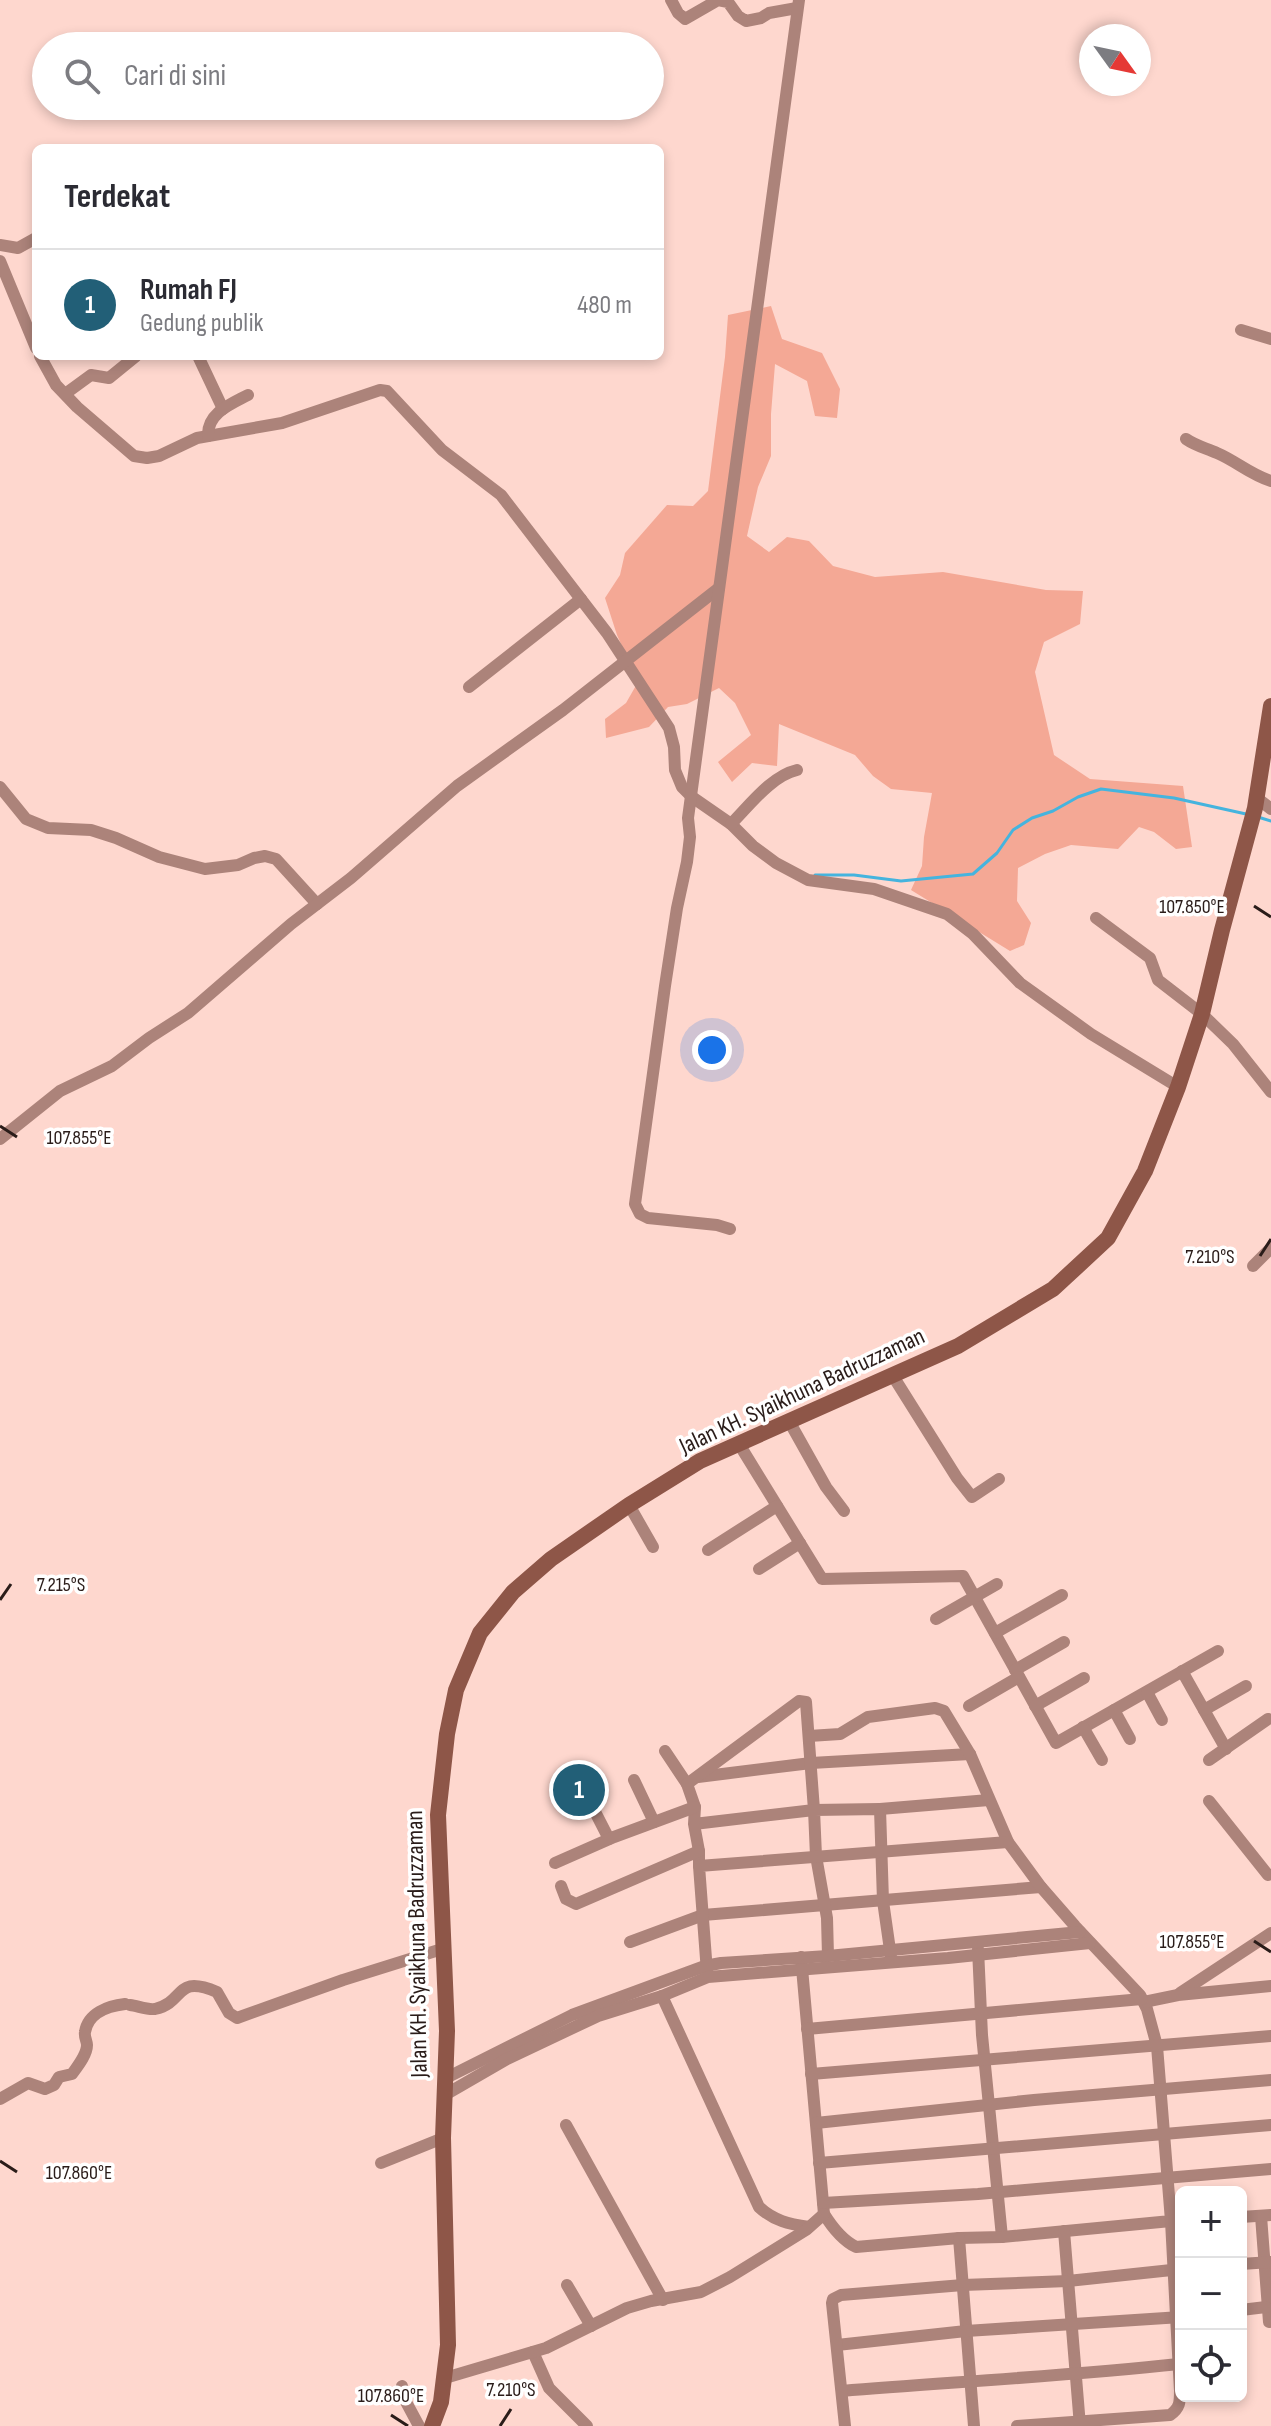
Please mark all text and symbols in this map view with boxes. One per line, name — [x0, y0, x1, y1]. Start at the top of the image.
north arrow — [1079, 24, 1151, 96]
search box — [32, 32, 664, 120]
icon: search — [60, 54, 104, 98]
text: Cari di sini — [124, 58, 226, 94]
text: Terdekat — [64, 176, 170, 217]
text: Rumah FJ — [140, 272, 237, 308]
text: 1 — [85, 290, 95, 321]
text: 480 m — [577, 290, 632, 321]
text: Gedung publik — [140, 308, 263, 339]
text: 107.850°E — [1159, 895, 1225, 919]
your location — [692, 1030, 732, 1070]
text: 107.855°E — [47, 1126, 111, 1150]
text: 7.210°S — [1185, 1245, 1235, 1269]
street label: Jalan KH. Syaikhuna Badruzzaman — [674, 1321, 929, 1461]
text: 7.215°S — [37, 1573, 85, 1597]
pin: 1 — [553, 1760, 605, 1820]
street label: Jalan KH. Syaikhuna Badruzzaman — [400, 1810, 434, 2079]
text: 107.855°E — [1160, 1930, 1224, 1954]
text: 107.860°E — [46, 2161, 112, 2185]
map controls — [1175, 2186, 1247, 2402]
button: + — [1175, 2186, 1247, 2258]
button: − — [1175, 2258, 1247, 2330]
button: locate — [1175, 2330, 1247, 2402]
text: 7.210°S — [486, 2378, 536, 2402]
text: 107.860°E — [358, 2384, 424, 2408]

